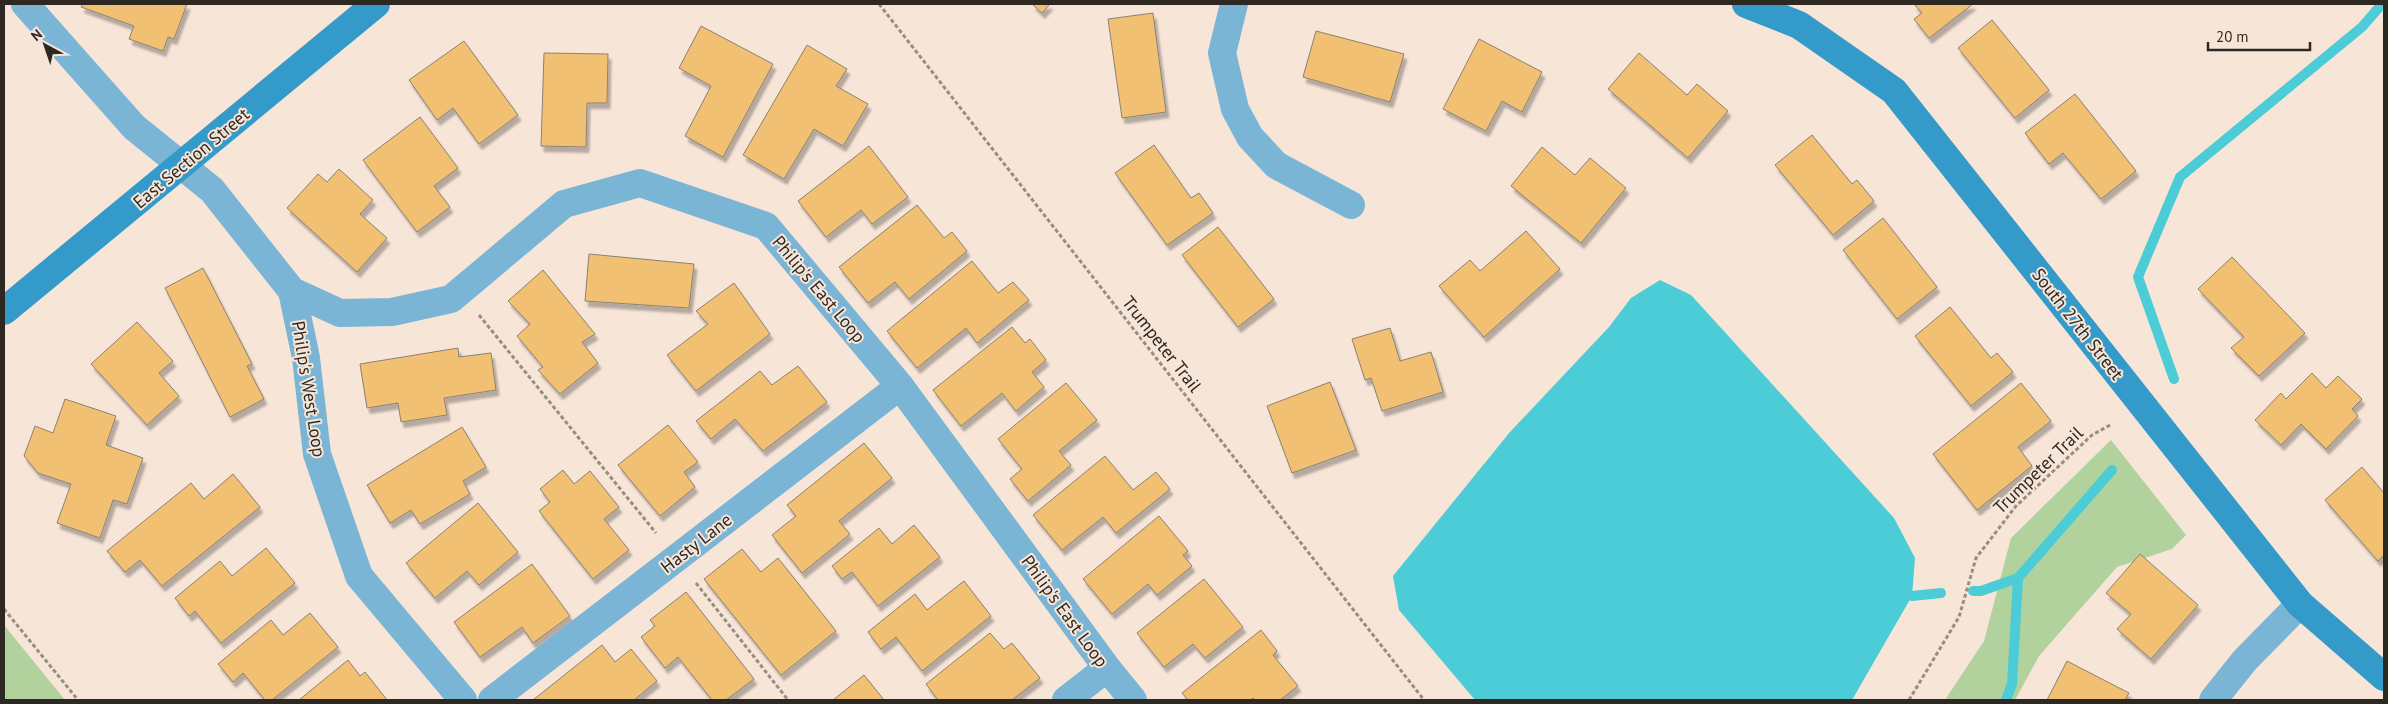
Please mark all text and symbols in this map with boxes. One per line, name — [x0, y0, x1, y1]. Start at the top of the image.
north arrow — [20, 20, 70, 70]
scale bar — [2208, 20, 2310, 52]
text: N — [27, 25, 46, 45]
text: 20 m — [2216, 27, 2249, 46]
street label: East Section Street — [128, 103, 254, 213]
street label: Philip's East Loop — [767, 231, 871, 347]
street label: South 27th Street — [2027, 264, 2129, 384]
street label: Trumpeter Trail — [1117, 291, 1207, 397]
street label: Philip's West Loop — [287, 319, 331, 459]
street label: Trumpeter Trail — [1988, 421, 2088, 519]
street label: Hasty Lane — [656, 508, 736, 578]
street label: Philip's East Loop — [1017, 550, 1113, 672]

